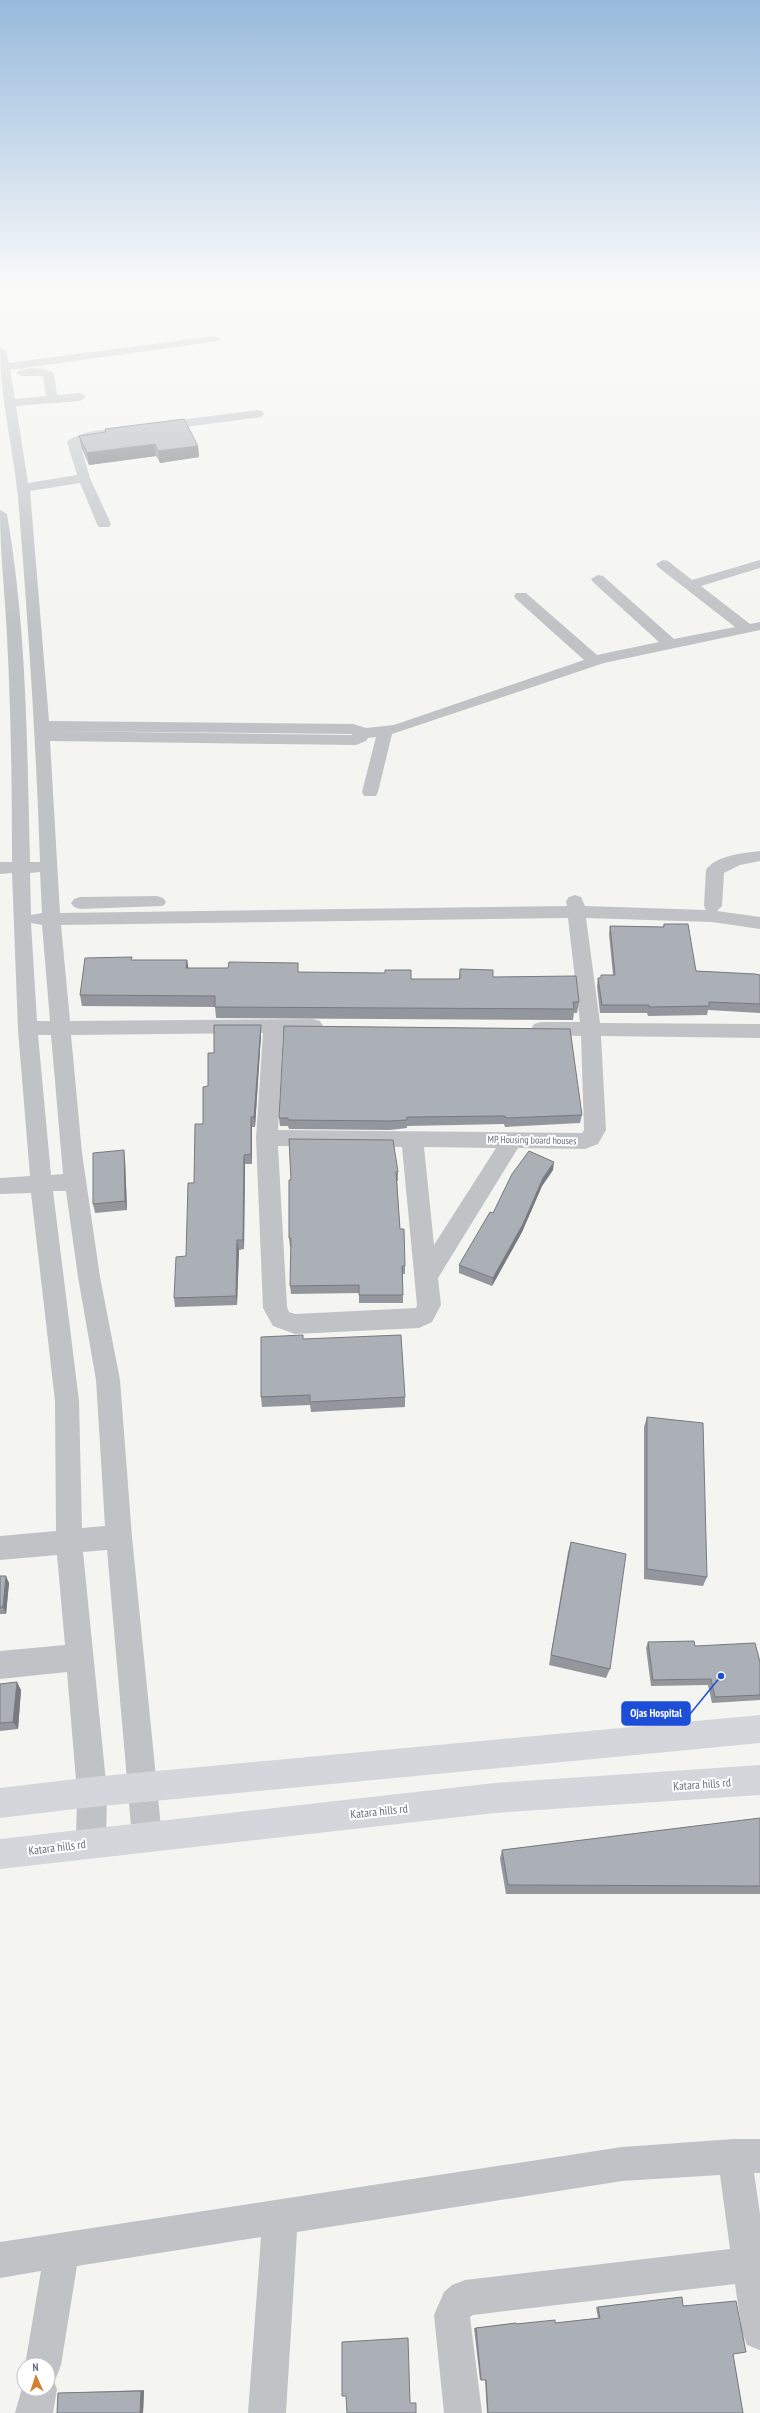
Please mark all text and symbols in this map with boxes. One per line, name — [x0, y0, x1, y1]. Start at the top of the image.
street label: MP Housing board houses — [487, 1133, 577, 1147]
callout: Ojas Hospital — [622, 1702, 690, 1725]
text: Ojas Hospital — [630, 1706, 682, 1720]
street label: Katara hills rd — [673, 1775, 731, 1793]
street label: Katara hills rd — [349, 1801, 409, 1821]
street label: Katara hills rd — [27, 1836, 87, 1858]
north arrow — [16, 2357, 56, 2397]
text: N — [32, 2360, 39, 2374]

